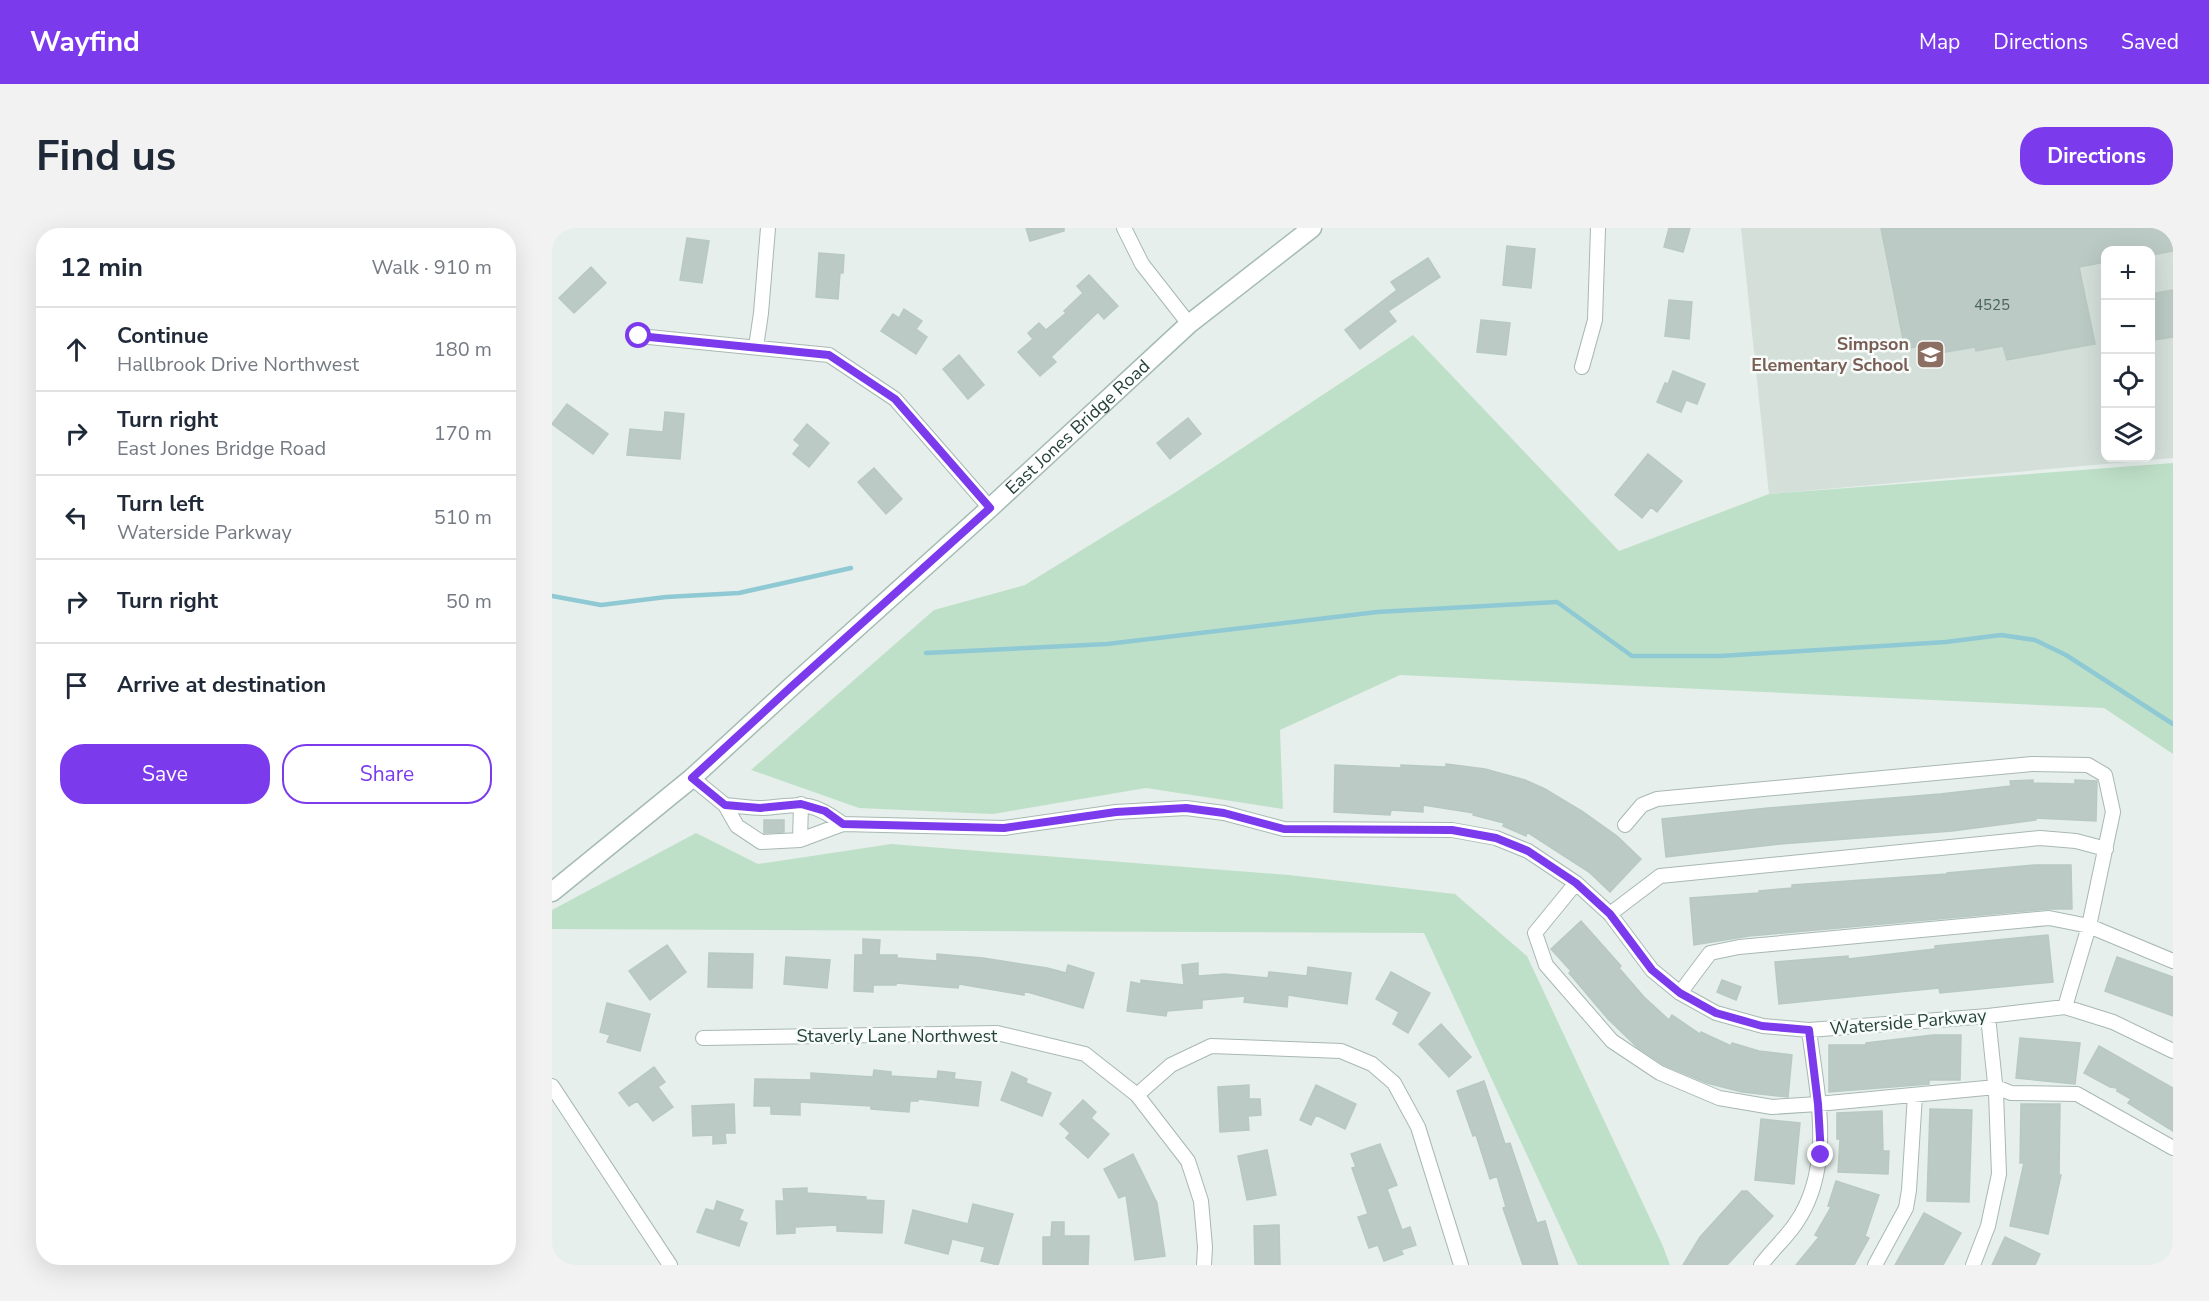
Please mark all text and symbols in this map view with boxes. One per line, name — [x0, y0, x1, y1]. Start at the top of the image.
text: Wayfind — [30, 23, 140, 61]
text: Map — [1919, 28, 1960, 56]
text: Directions — [1993, 28, 2088, 56]
text: Saved — [2121, 28, 2179, 56]
button: Directions — [2020, 127, 2173, 185]
text: Find us — [36, 128, 176, 185]
map controls — [2101, 246, 2155, 462]
button: + — [2101, 246, 2155, 300]
text: 12 min — [60, 250, 143, 285]
text: Walk · 910 m — [372, 254, 492, 281]
house number: 4525 — [1974, 295, 2010, 315]
button: − — [2101, 300, 2155, 354]
text: Continue — [117, 321, 208, 351]
route start — [625, 322, 651, 348]
place label: Simpson Elementary School — [1751, 332, 1909, 377]
icon: ahead — [60, 333, 93, 366]
text: 180 m — [434, 336, 492, 363]
school or university icon: Simpson Elementary School — [1914, 338, 1946, 370]
text: Hallbrook Drive Northwest — [117, 351, 359, 378]
street label: East Jones Bridge Road — [1000, 354, 1155, 500]
button: locate — [2101, 354, 2155, 408]
text: Turn right — [117, 405, 218, 435]
button: layers — [2101, 408, 2155, 462]
icon: right — [60, 417, 93, 450]
text: 170 m — [434, 420, 492, 447]
text: East Jones Bridge Road — [117, 435, 326, 462]
text: Turn left — [117, 489, 204, 519]
icon: left — [60, 501, 93, 534]
text: 510 m — [434, 504, 492, 531]
text: Waterside Parkway — [117, 519, 292, 546]
icon: right — [60, 585, 93, 618]
text: Turn right — [117, 586, 218, 616]
text: 50 m — [446, 588, 492, 615]
icon: arrive — [60, 669, 93, 702]
text: Arrive at destination — [117, 670, 326, 700]
button: Save — [60, 744, 270, 804]
button: Share — [282, 744, 492, 804]
street label: Waterside Parkway — [1829, 1003, 1988, 1041]
street label: Staverly Lane Northwest — [797, 1024, 998, 1048]
route end — [1807, 1141, 1833, 1167]

